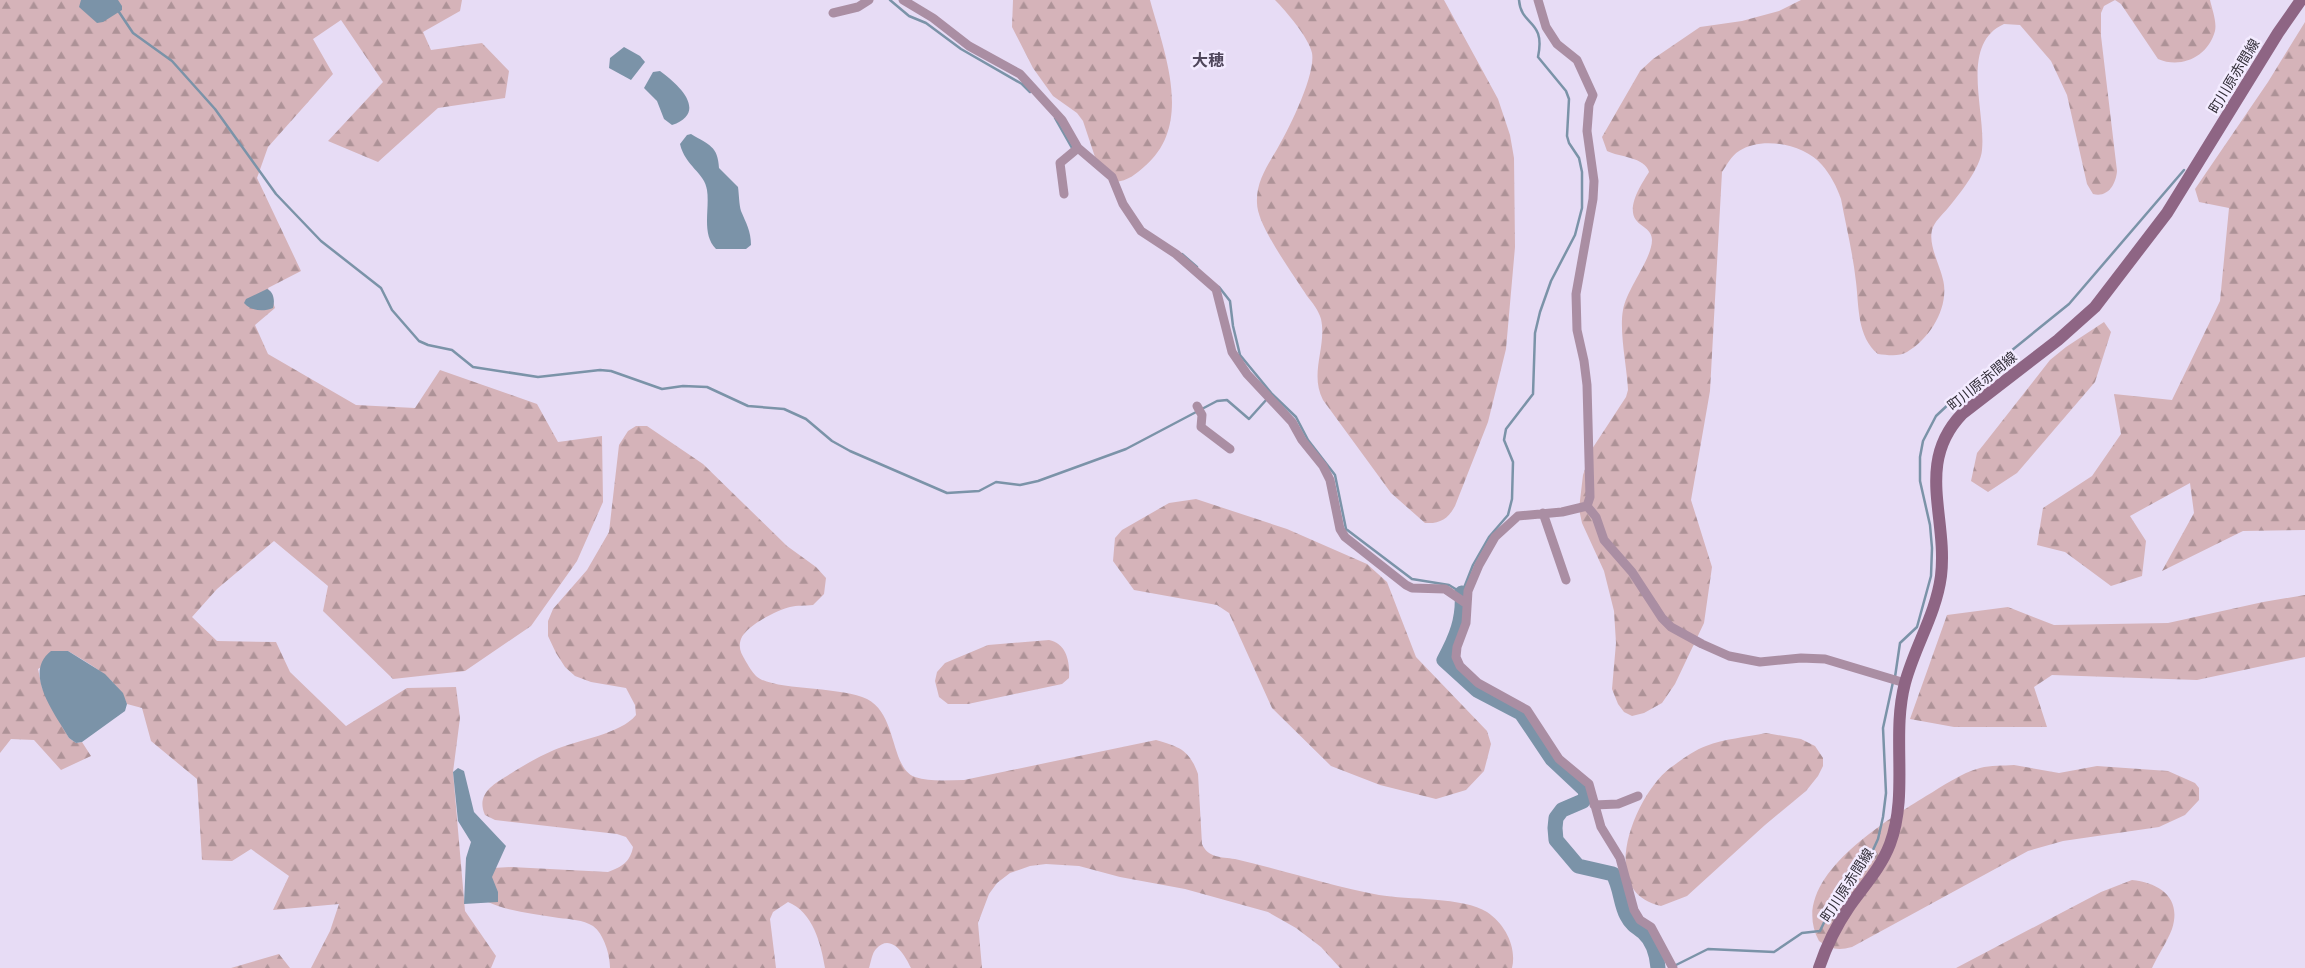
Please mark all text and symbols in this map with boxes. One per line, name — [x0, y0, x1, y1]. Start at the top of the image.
street label: 町川原赤間線 — [2206, 36, 2263, 117]
district label: 大穂 — [1192, 51, 1224, 70]
street label: 町川原赤間線 — [1944, 348, 2020, 414]
street label: 町川原赤間線 — [1817, 845, 1877, 925]

